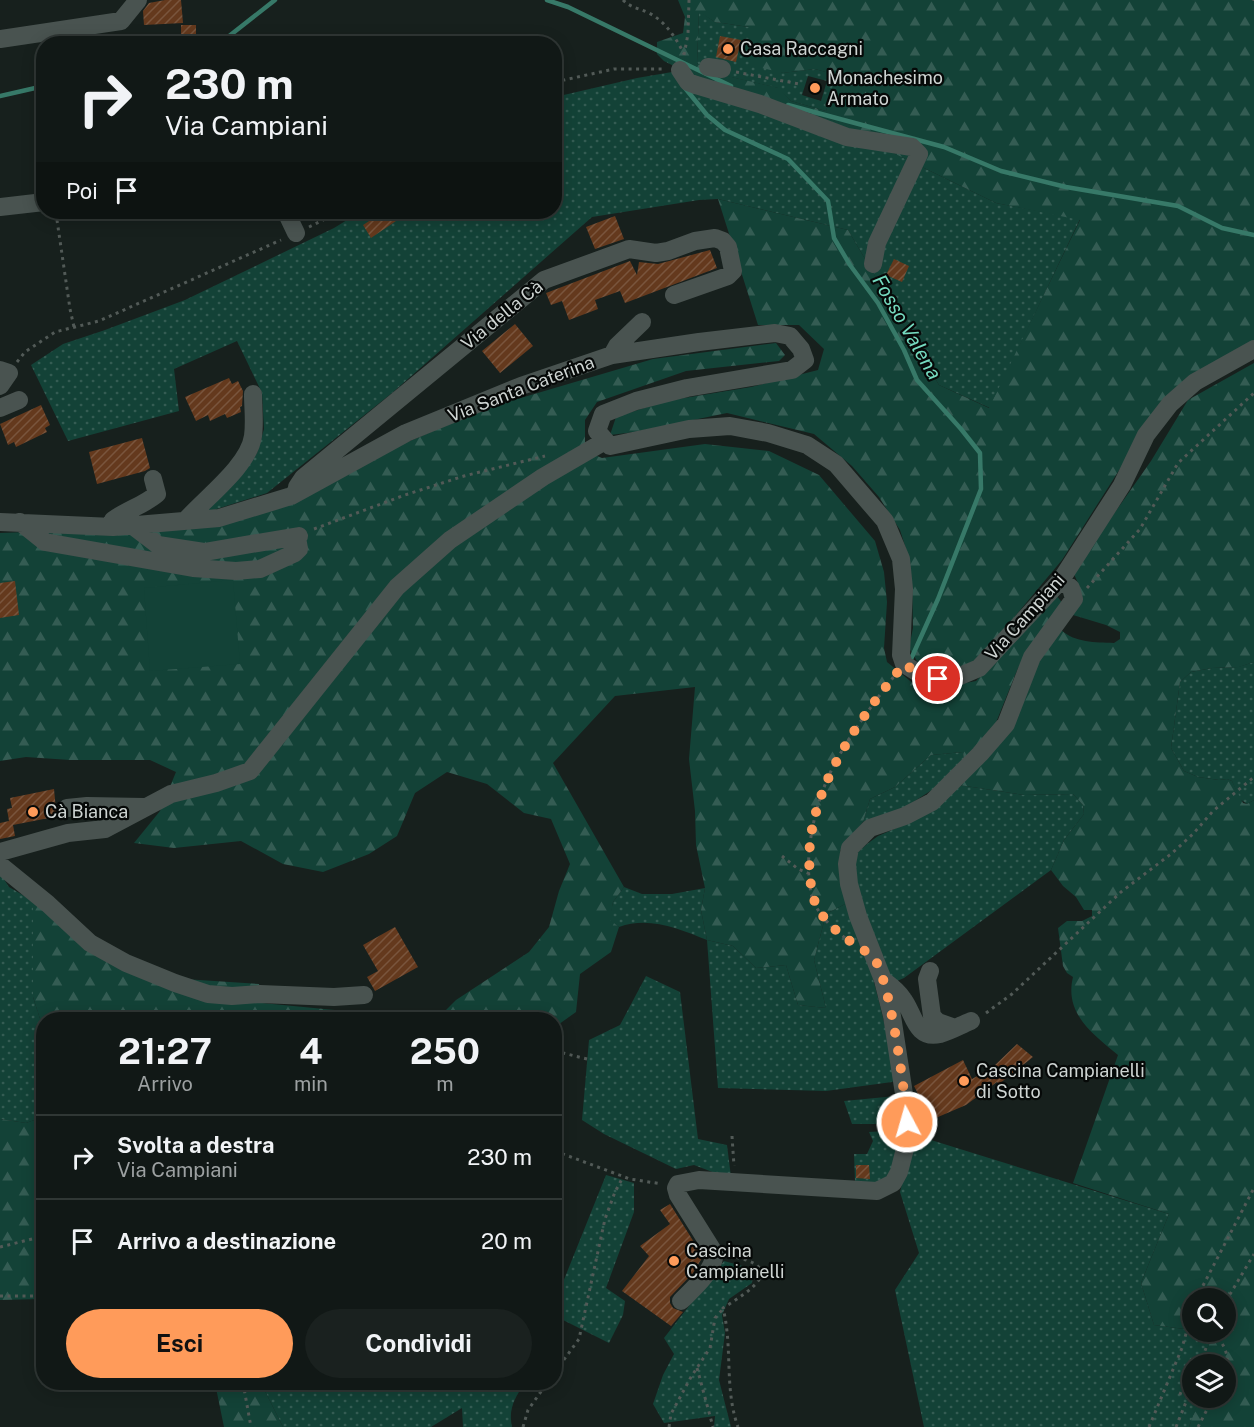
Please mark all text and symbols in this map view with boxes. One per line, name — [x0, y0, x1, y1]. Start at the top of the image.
place label: Casa Raccagni — [740, 38, 863, 59]
marker: Casa Raccagni — [721, 42, 735, 56]
text: 230 m — [165, 59, 294, 108]
icon: right — [66, 60, 144, 138]
place label: Monachesimo Armato — [827, 67, 943, 109]
marker: Monachesimo Armato — [808, 81, 822, 95]
text: Via Campiani — [165, 109, 328, 141]
icon: arrive — [110, 174, 143, 207]
text: Poi — [66, 178, 98, 204]
water label: Fosso Valena — [867, 270, 947, 384]
street label: Via della Cà — [457, 275, 547, 354]
street label: Via Santa Caterina — [445, 351, 597, 426]
street label: Via Campiani — [980, 569, 1069, 664]
pin — [912, 653, 963, 704]
icon: arrive — [921, 662, 954, 695]
place label: Cà Bianca — [45, 801, 128, 822]
marker: Cà Bianca — [26, 805, 40, 819]
text: 21:27 — [118, 1030, 212, 1072]
text: 4 — [299, 1030, 323, 1072]
text: 250 — [410, 1030, 480, 1072]
place label: Cascina Campianelli di Sotto — [976, 1060, 1145, 1102]
text: Arrivo — [137, 1072, 193, 1096]
text: min — [294, 1072, 328, 1096]
text: m — [436, 1072, 454, 1096]
marker: Cascina Campianelli di Sotto — [957, 1074, 971, 1088]
position arrow — [875, 1090, 939, 1154]
text: Svolta a destra — [117, 1132, 274, 1158]
icon: right — [66, 1141, 99, 1174]
text: 230 m — [467, 1144, 532, 1170]
text: Via Campiani — [117, 1158, 238, 1182]
icon: arrive — [66, 1225, 99, 1258]
text: Arrivo a destinazione — [117, 1228, 336, 1254]
text: 20 m — [481, 1228, 532, 1254]
place label: Cascina Campianelli — [686, 1240, 785, 1282]
marker: Cascina Campianelli — [667, 1254, 681, 1268]
map controls — [1182, 1288, 1236, 1408]
button: search — [1182, 1288, 1236, 1342]
button: Esci — [66, 1309, 293, 1378]
button: Condividi — [305, 1309, 532, 1378]
button: layers — [1182, 1354, 1236, 1408]

